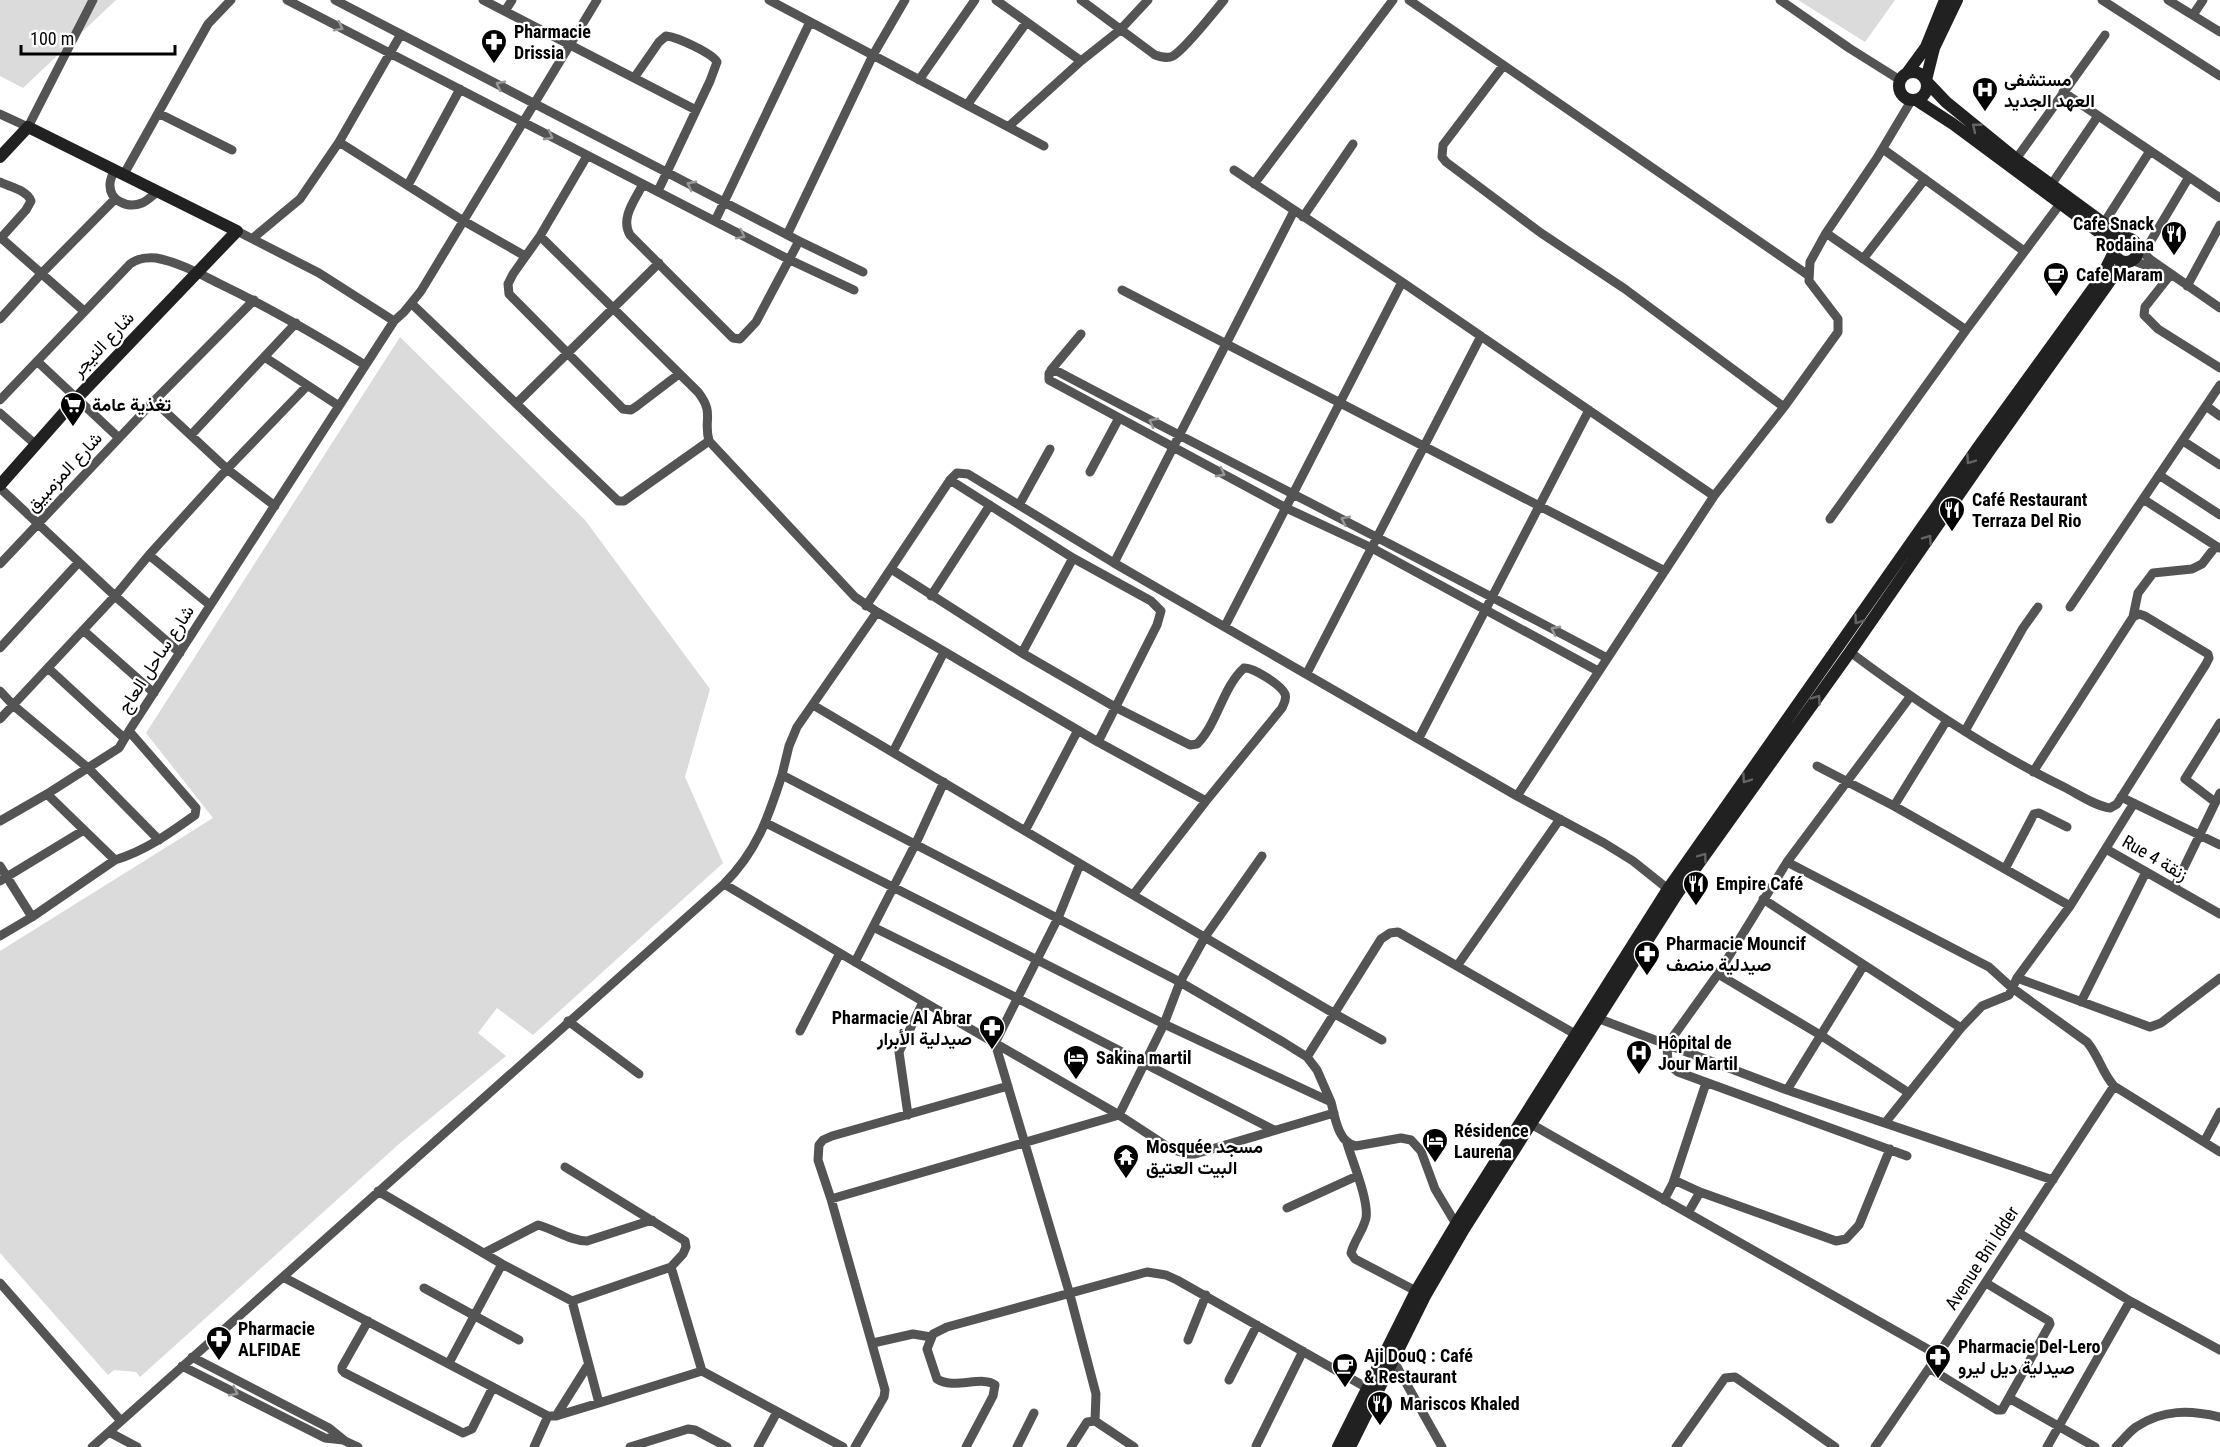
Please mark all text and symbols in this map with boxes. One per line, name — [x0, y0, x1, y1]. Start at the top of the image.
scale bar — [21, 18, 176, 56]
one-way arrow — [333, 20, 343, 31]
place label: Pharmacie Drissia — [514, 21, 591, 63]
pharmacy icon: Pharmacie Drissia — [479, 27, 509, 65]
text: 100 m — [30, 28, 74, 49]
place label: مستشفى العهد الجديد — [2004, 69, 2095, 112]
hospital icon: مستشفى العهد الجديد — [1970, 75, 2000, 113]
one-way arrow — [495, 81, 506, 92]
one-way arrow — [1972, 123, 1983, 134]
one-way arrow — [543, 129, 554, 140]
one-way arrow — [687, 181, 698, 192]
place label: Cafe Snack Rodaina — [2073, 213, 2154, 255]
restaurant icon: Cafe Snack Rodaina — [2159, 219, 2189, 257]
one-way arrow — [735, 227, 746, 239]
cafe icon: Cafe Maram — [2041, 260, 2071, 298]
place label: Cafe Maram — [2076, 264, 2163, 285]
street label: شارع النيجر — [66, 307, 140, 383]
supermarket icon: تغذية عامة — [58, 390, 88, 428]
place label: تغذية عامة — [92, 394, 171, 416]
one-way arrow — [1149, 418, 1159, 429]
street label: شارع المزمبيق — [21, 427, 107, 517]
one-way arrow — [1966, 453, 1977, 464]
one-way arrow — [1215, 466, 1226, 477]
place label: Café Restaurant Terraza Del Rio — [1972, 489, 2088, 531]
restaurant icon: Café Restaurant Terraza Del Rio — [1937, 495, 1967, 533]
one-way arrow — [1341, 516, 1352, 527]
one-way arrow — [1921, 534, 1932, 545]
street label: شارع ساحل العاج — [113, 601, 200, 717]
one-way arrow — [1854, 613, 1865, 624]
one-way arrow — [1551, 626, 1561, 637]
one-way arrow — [1809, 694, 1820, 705]
one-way arrow — [1742, 772, 1753, 783]
street label: Rue 4 زنقة — [2118, 830, 2192, 886]
one-way arrow — [1696, 853, 1707, 864]
restaurant icon: Empire Café — [1681, 869, 1711, 907]
place label: Empire Café — [1716, 873, 1804, 894]
place label: Pharmacie Mouncif صيدلية منصف — [1666, 933, 1806, 976]
pharmacy icon: Pharmacie Mouncif صيدلية منصف — [1632, 939, 1662, 977]
place label: Pharmacie Al Abrar صيدلية الأبرار — [832, 1007, 972, 1050]
pharmacy icon: Pharmacie Al Abrar صيدلية الأبرار — [977, 1013, 1007, 1051]
place label: Hôpital de Jour Martil — [1658, 1032, 1738, 1074]
hospital icon: Hôpital de Jour Martil — [1624, 1038, 1654, 1076]
hotel icon: Sakina martil — [1061, 1043, 1091, 1081]
place label: Sakina martil — [1096, 1047, 1192, 1068]
place label: Résidence Laurena — [1454, 1120, 1529, 1162]
hotel icon: Résidence Laurena — [1420, 1126, 1450, 1164]
place label: Mosquée مسجد البيت العتيق — [1146, 1136, 1263, 1179]
temple icon: Mosquée مسجد البيت العتيق — [1111, 1142, 1141, 1180]
street label: Avenue Bni Idder — [1940, 1202, 2023, 1313]
place label: Pharmacie ALFIDAE — [238, 1318, 315, 1360]
pharmacy icon: Pharmacie ALFIDAE — [204, 1324, 234, 1362]
place label: Pharmacie Del-Lero صيدلية ديل ليرو — [1958, 1336, 2101, 1379]
pharmacy icon: Pharmacie Del-Lero صيدلية ديل ليرو — [1923, 1342, 1953, 1380]
place label: Aji DouQ : Café & Restaurant — [1364, 1345, 1473, 1387]
cafe icon: Aji DouQ : Café & Restaurant — [1330, 1351, 1360, 1389]
one-way arrow — [228, 1385, 239, 1396]
restaurant icon: Mariscos Khaled — [1365, 1389, 1395, 1427]
place label: Mariscos Khaled — [1400, 1393, 1520, 1414]

